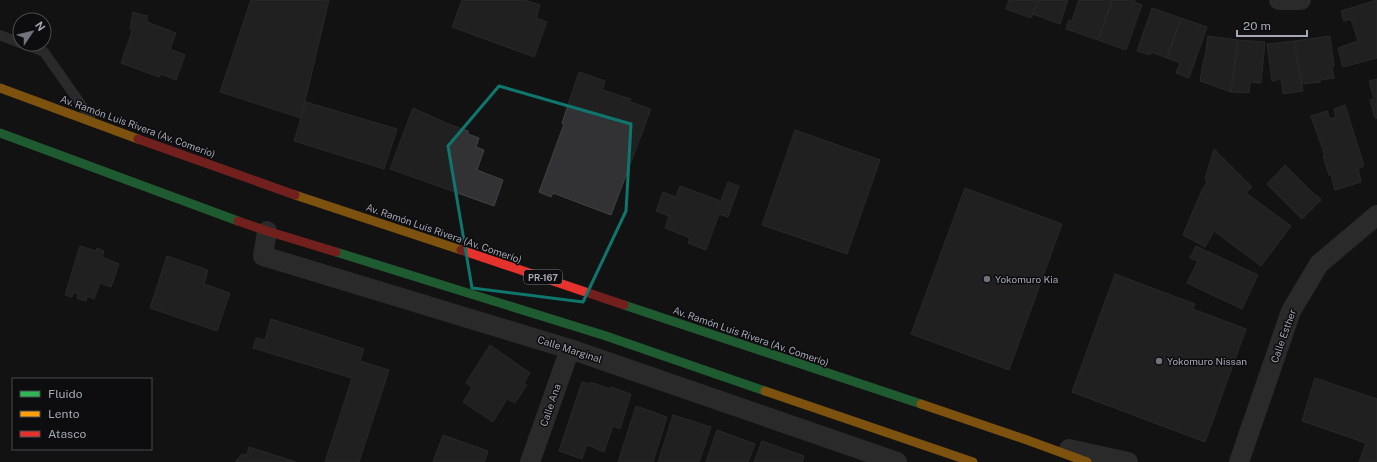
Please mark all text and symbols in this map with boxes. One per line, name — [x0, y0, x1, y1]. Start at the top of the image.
north arrow — [12, 12, 52, 52]
scale bar — [1237, 12, 1307, 38]
text: N — [33, 19, 48, 33]
text: 20 m — [1243, 19, 1271, 33]
street label: Av. Ramón Luis Rivera (Av. Comerío) — [59, 92, 217, 160]
street label: Av. Ramón Luis Rivera (Av. Comerío) — [365, 201, 523, 265]
road number: PR-167 — [524, 270, 562, 284]
place label: Yokomuro Kia — [995, 273, 1058, 285]
marker: Yokomuro Kia — [982, 274, 992, 284]
street label: Av. Ramón Luis Rivera (Av. Comerío) — [672, 304, 830, 368]
street label: Calle Esther — [1268, 307, 1298, 365]
street label: Calle Marginal — [536, 333, 604, 365]
place label: Yokomuro Nissan — [1167, 355, 1247, 367]
marker: Yokomuro Nissan — [1154, 356, 1164, 366]
legend — [12, 378, 152, 450]
street label: Calle Ana — [537, 382, 563, 428]
text: Fluido — [48, 387, 83, 401]
text: Lento — [48, 407, 80, 421]
text: Atasco — [48, 427, 87, 441]

